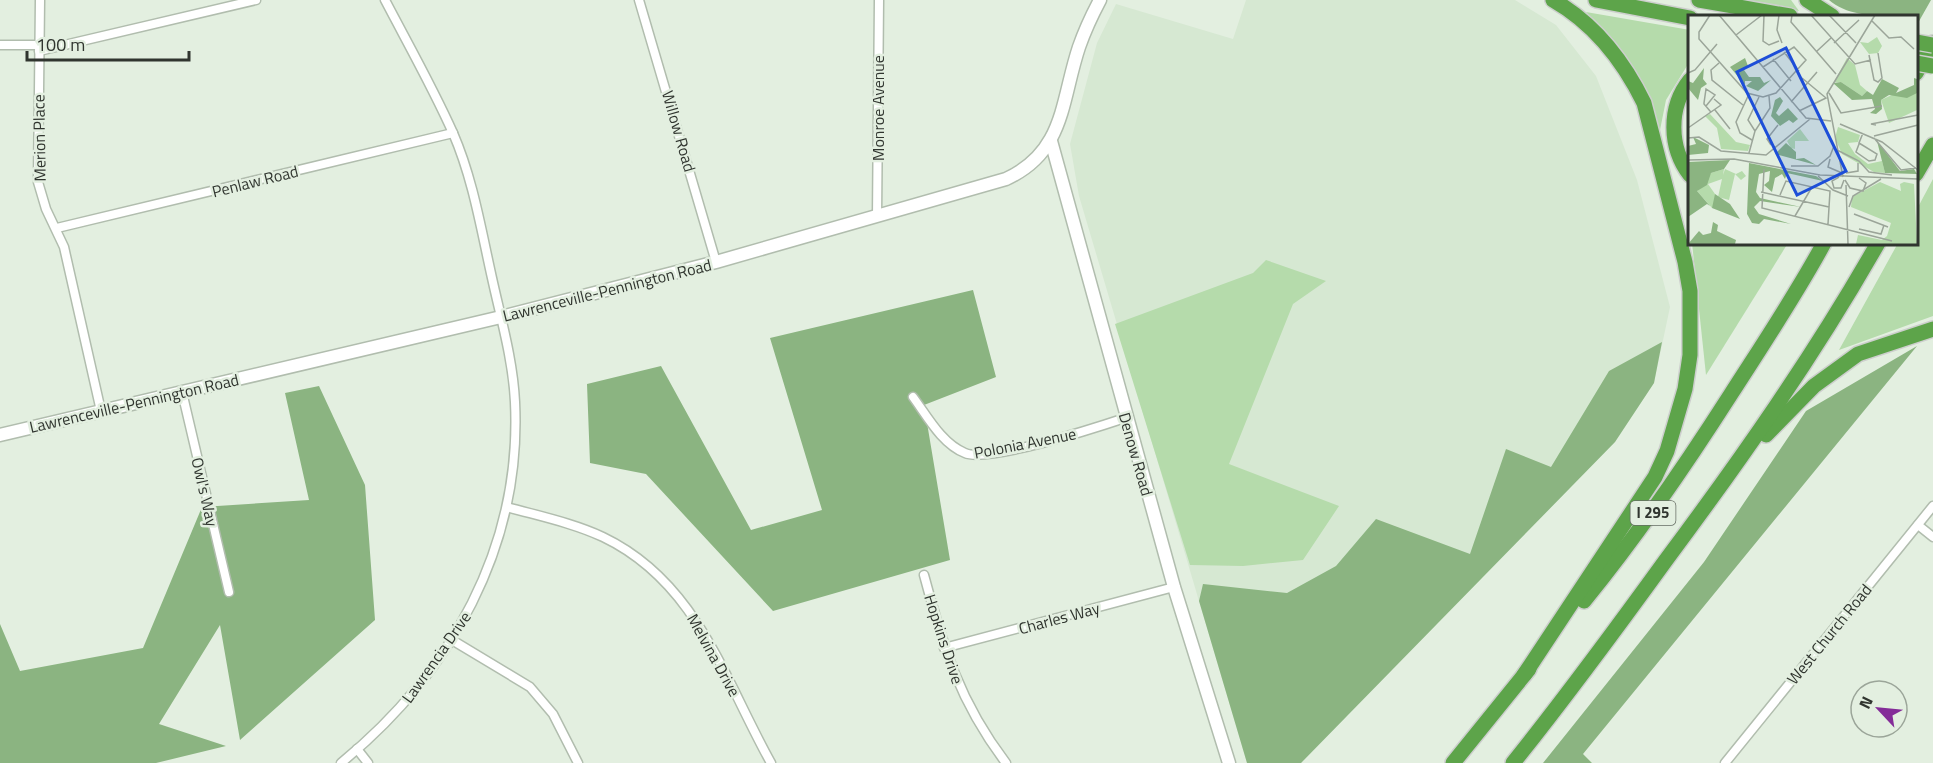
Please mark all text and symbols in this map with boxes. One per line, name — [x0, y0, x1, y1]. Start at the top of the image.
inset map — [1688, 15, 1918, 244]
scale bar — [27, 24, 189, 62]
text: 100 m — [36, 31, 85, 58]
street label: Monroe Avenue — [866, 55, 890, 161]
street label: Willow Road — [656, 87, 702, 175]
street label: Merion Place — [26, 94, 52, 182]
street label: Penlaw Road — [209, 159, 301, 203]
street label: Lawrenceville-Pennington Road — [500, 252, 714, 328]
street label: Lawrenceville-Pennington Road — [27, 367, 241, 439]
street label: Denow Road — [1113, 409, 1159, 499]
street label: Polonia Avenue — [972, 421, 1078, 465]
street label: Owl's Way — [185, 455, 225, 529]
road number: I 295 — [1630, 501, 1676, 525]
street label: West Church Road — [1781, 578, 1877, 690]
street label: Hopkins Drive — [918, 591, 970, 687]
street label: Charles Way — [1016, 596, 1103, 640]
street label: Lawrencia Drive — [396, 606, 476, 708]
street label: Melvina Drive — [681, 609, 747, 701]
north arrow — [1849, 679, 1909, 739]
text: N — [1852, 692, 1879, 713]

